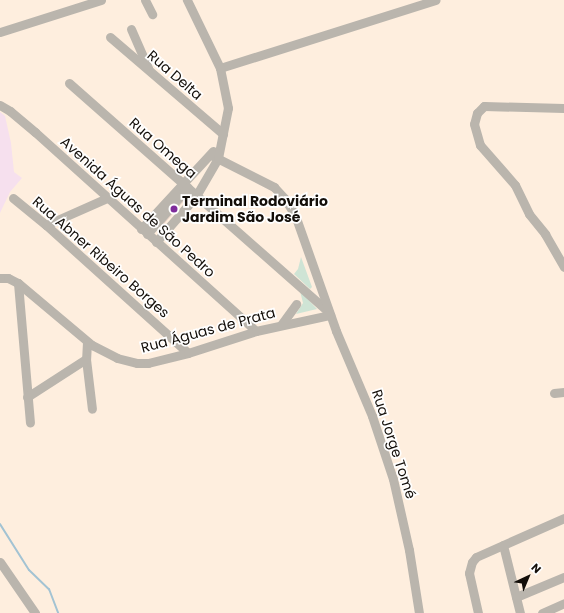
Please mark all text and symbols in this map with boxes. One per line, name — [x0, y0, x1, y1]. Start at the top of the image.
street label: Rua Delta — [144, 47, 206, 103]
street label: Rua Omega — [126, 114, 200, 182]
street label: Avenida Águas de São Pedro — [57, 133, 219, 281]
street label: Rua Abner Ribeiro Borges — [29, 193, 173, 321]
place label: Terminal Rodoviário Jardim São José — [182, 193, 328, 226]
marker: Terminal Rodoviário Jardim São José — [169, 204, 179, 214]
street label: Rua Águas de Prata — [139, 304, 277, 356]
street label: Rua Jorge Tomé — [368, 387, 420, 501]
north arrow — [508, 557, 548, 597]
text: N — [528, 560, 545, 577]

